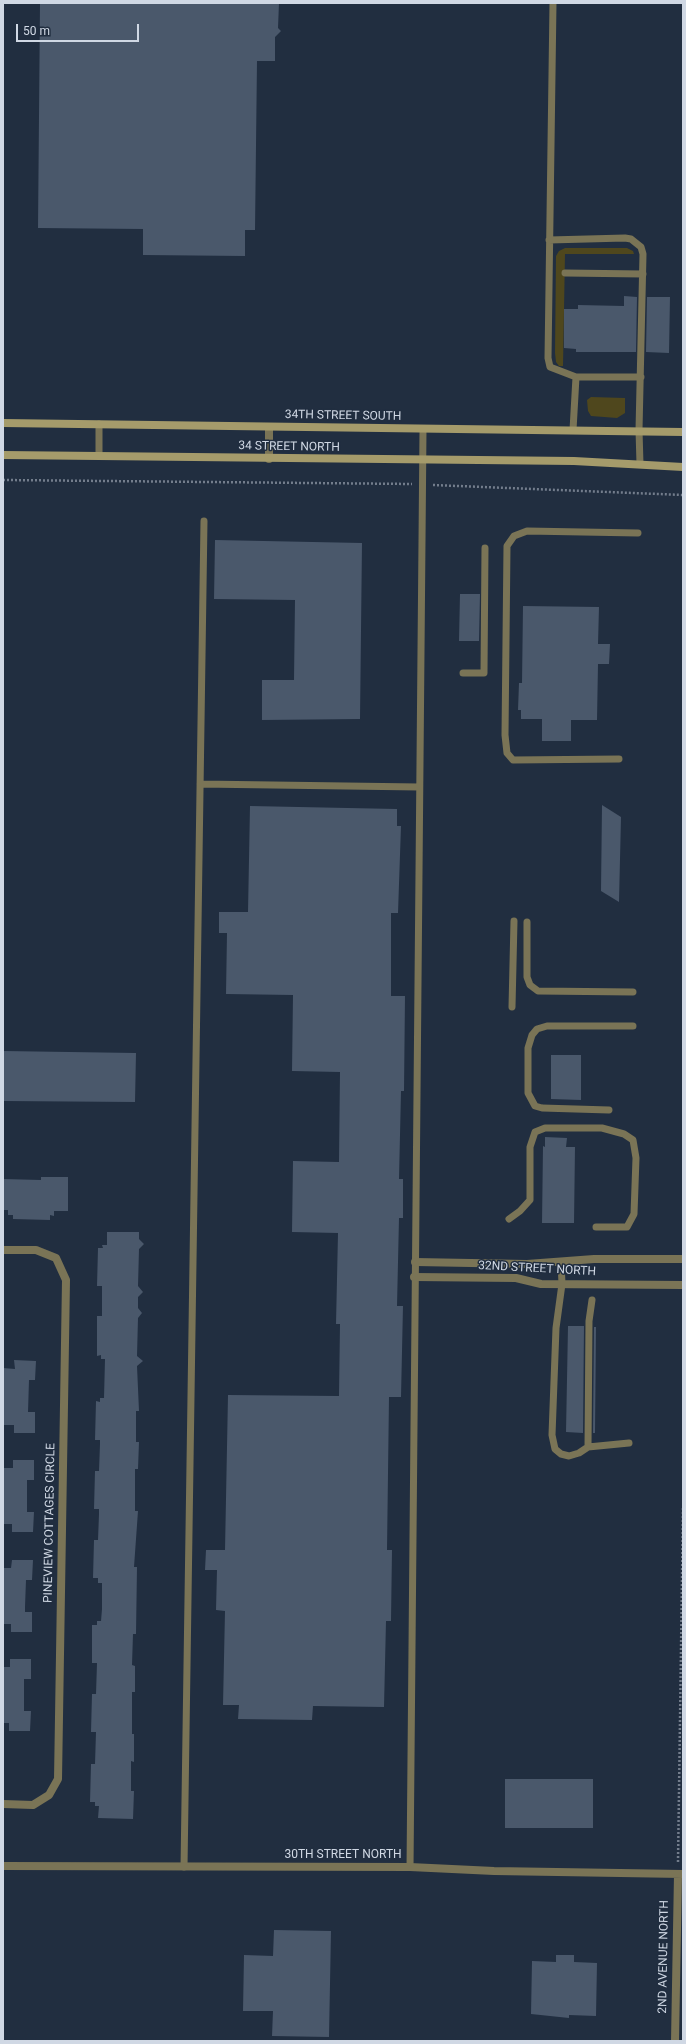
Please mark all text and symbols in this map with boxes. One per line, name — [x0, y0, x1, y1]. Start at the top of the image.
scale bar — [18, 16, 141, 42]
text: 50 m — [23, 24, 50, 38]
street label: 34TH STREET SOUTH — [285, 408, 401, 424]
street label: 34 STREET NORTH — [238, 439, 340, 455]
street label: 32ND STREET NORTH — [478, 1259, 596, 1279]
street label: PINEVIEW COTTAGES CIRCLE — [41, 1443, 59, 1603]
street label: 30TH STREET NORTH — [284, 1848, 402, 1862]
street label: 2ND AVENUE NORTH — [656, 1900, 672, 2014]

